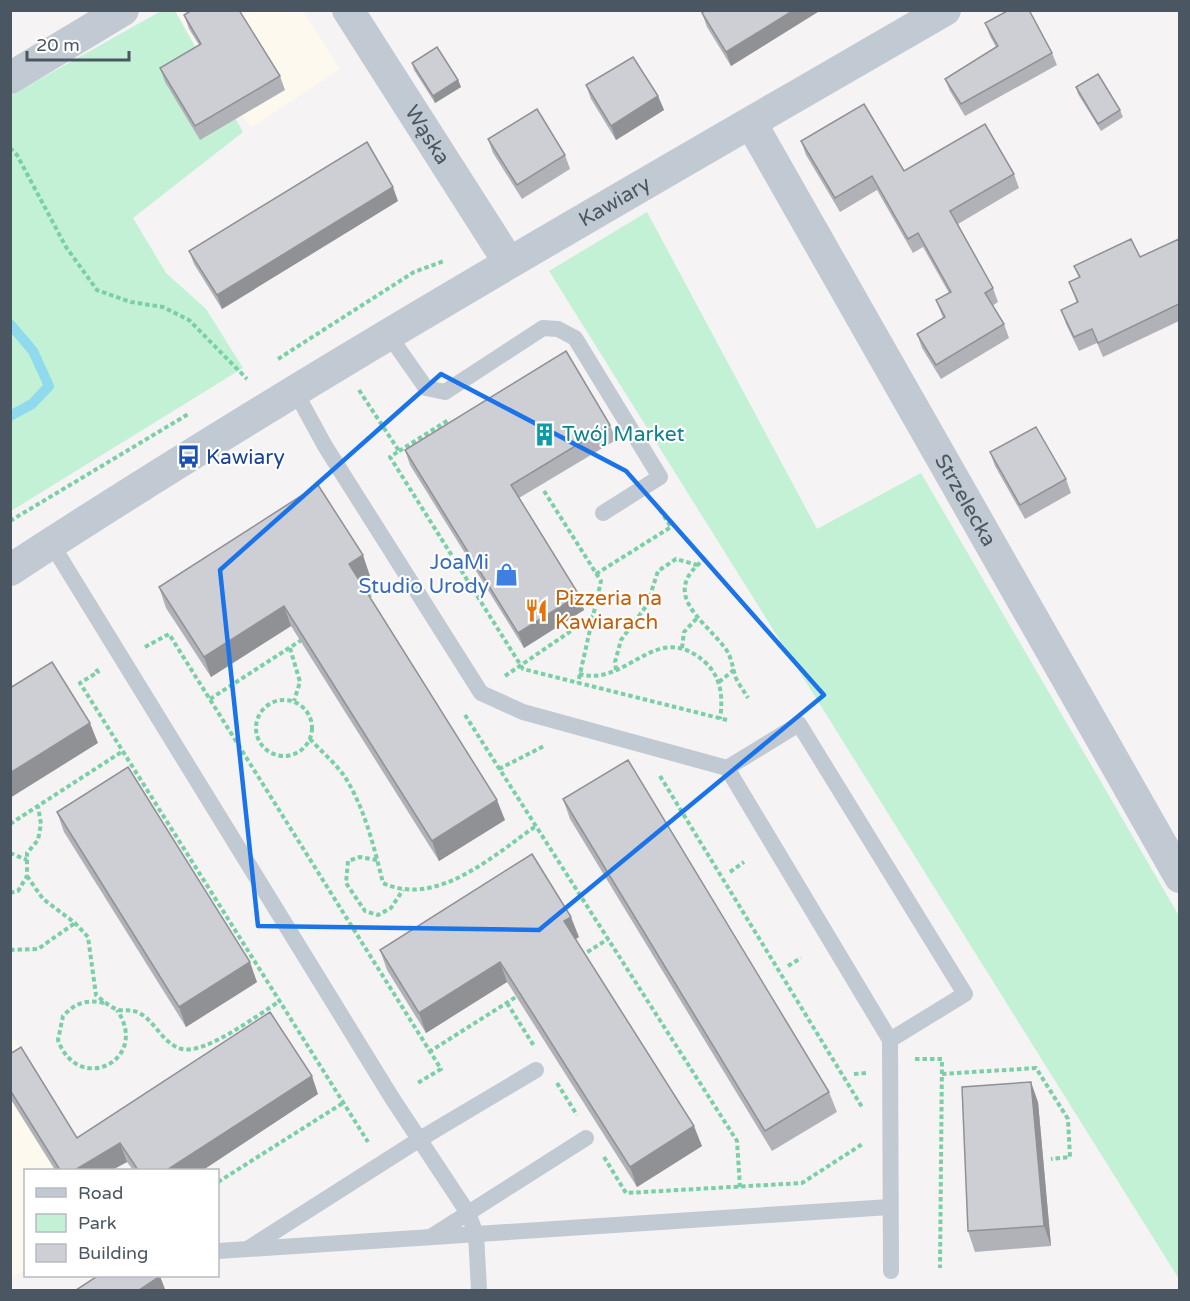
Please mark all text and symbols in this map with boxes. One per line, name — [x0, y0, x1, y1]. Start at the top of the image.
scale bar — [27, 24, 129, 62]
text: 20 m — [36, 34, 80, 56]
street label: Wąska — [399, 101, 455, 169]
street label: Kawiary — [574, 171, 655, 232]
building icon: Twój Market — [531, 421, 557, 447]
place label: Twój Market — [562, 422, 685, 447]
bus stop icon: Kawiary — [175, 444, 201, 470]
place label: Kawiary — [206, 445, 285, 470]
street label: Strzelecka — [929, 450, 1001, 551]
place label: JoaMi Studio Urody — [358, 550, 489, 599]
shop icon: JoaMi Studio Urody — [494, 561, 520, 587]
place label: Pizzeria na Kawiarach — [555, 586, 662, 635]
restaurant icon: Pizzeria na Kawiarach — [524, 597, 550, 623]
legend — [24, 1169, 219, 1277]
text: Road — [78, 1182, 123, 1204]
text: Park — [78, 1212, 117, 1234]
text: Building — [78, 1242, 148, 1264]

